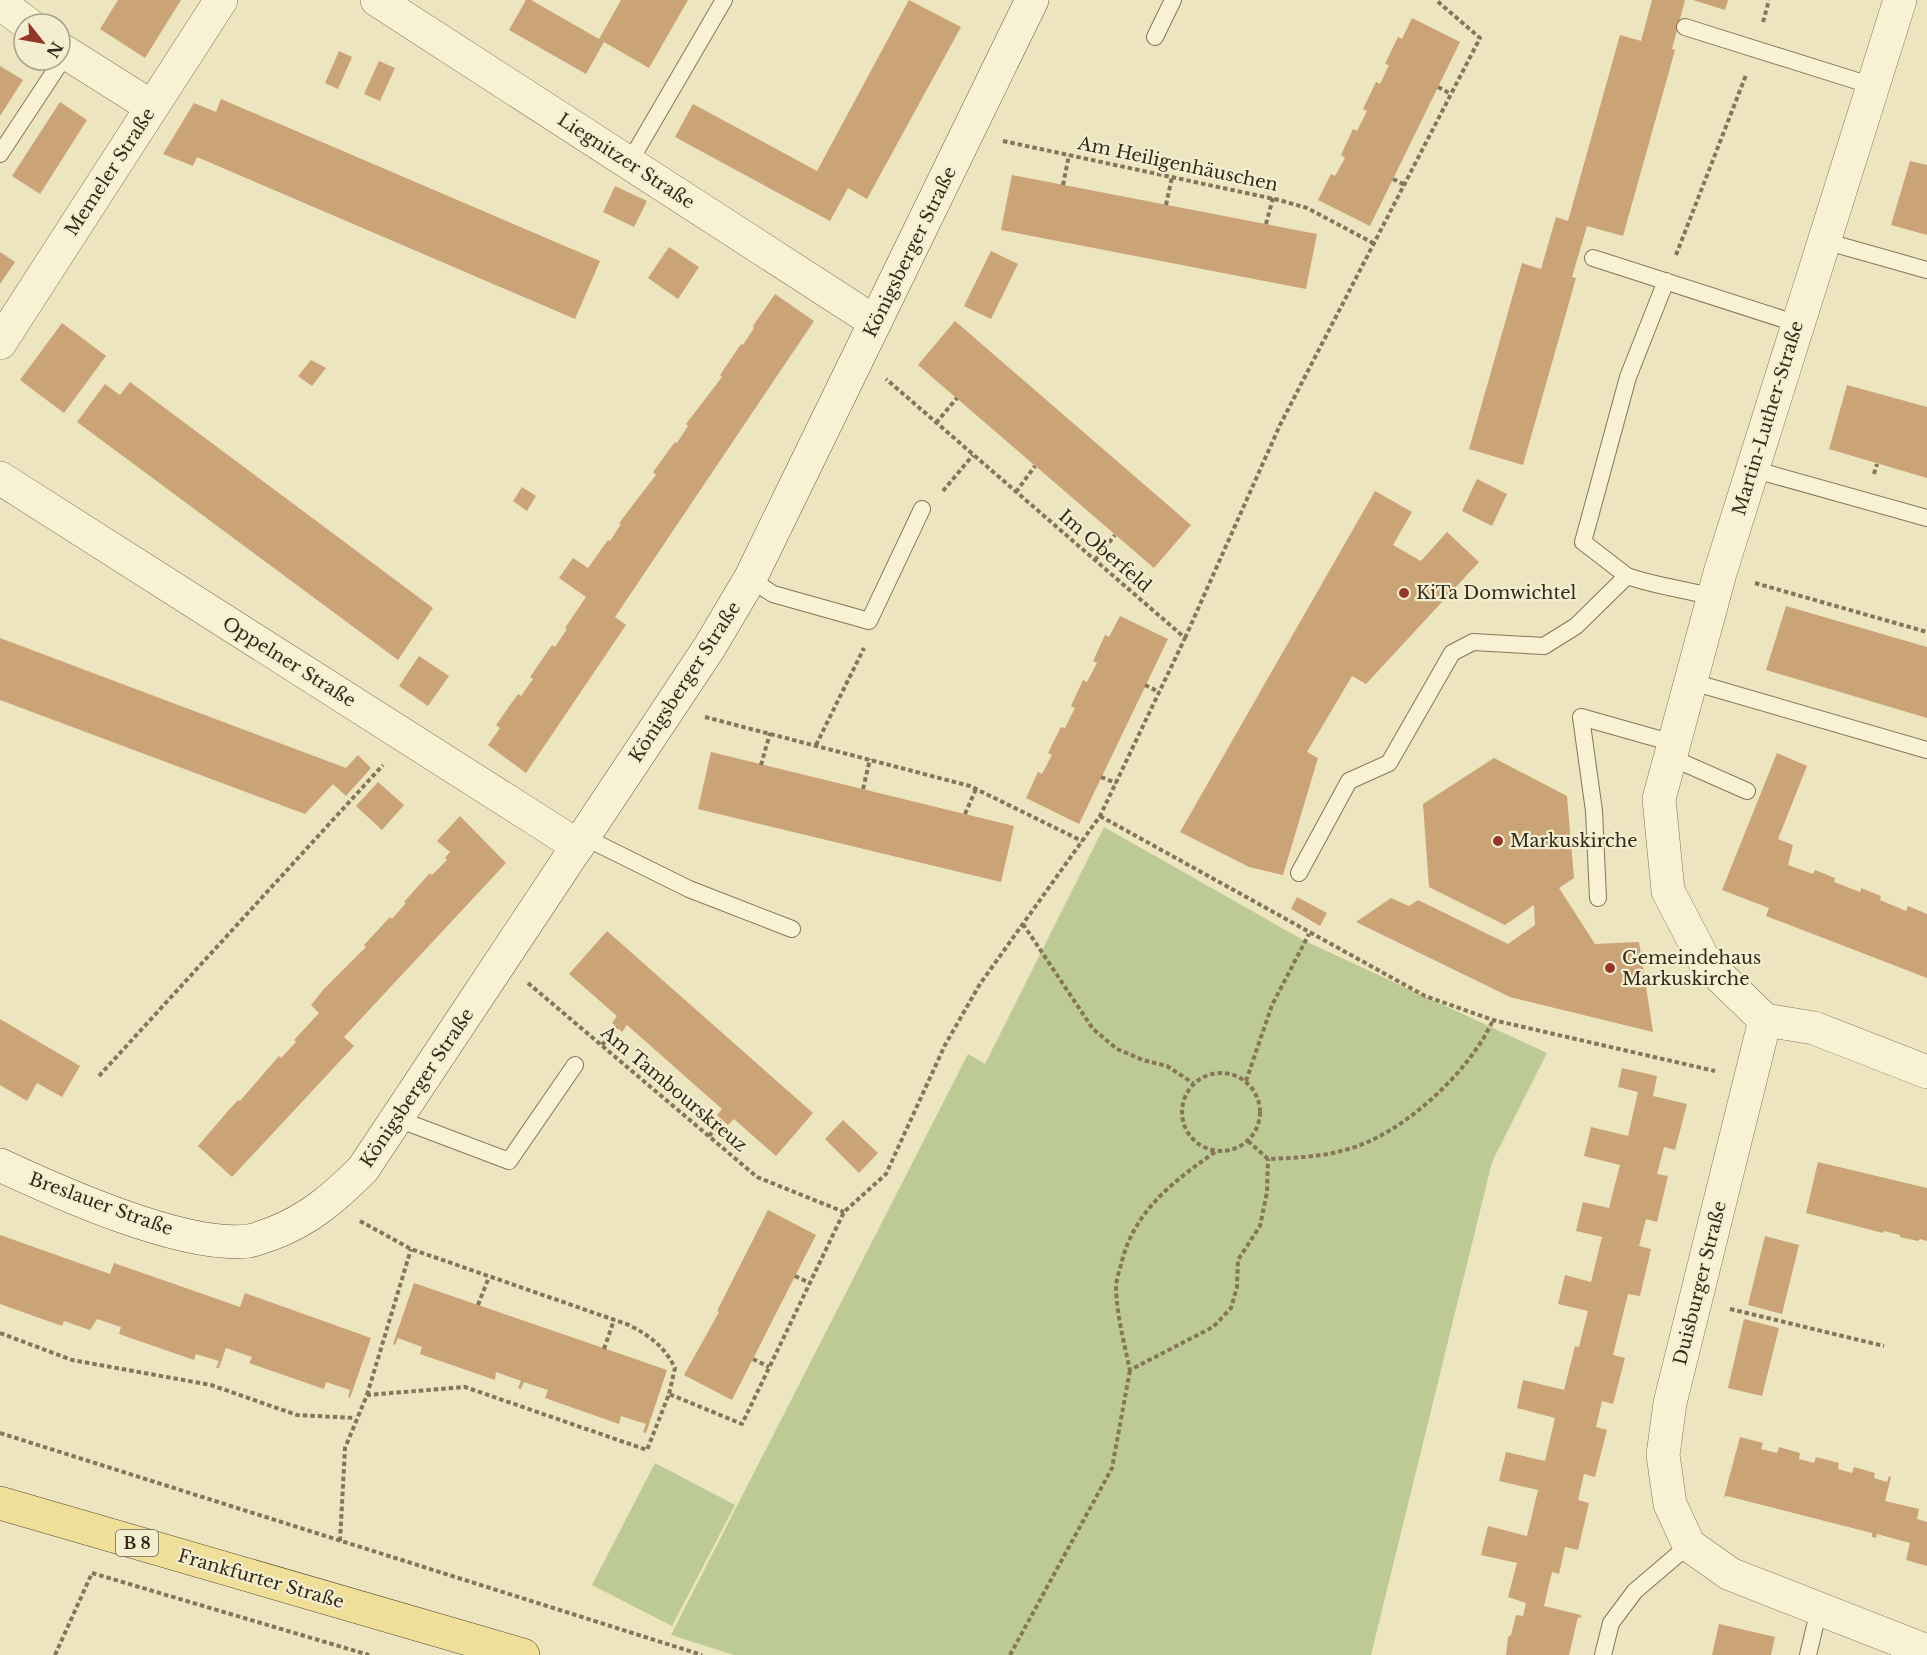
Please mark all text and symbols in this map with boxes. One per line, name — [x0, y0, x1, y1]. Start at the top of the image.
north arrow — [12, 12, 72, 72]
text: N — [42, 38, 67, 61]
street label: Memeler Straße — [60, 104, 160, 240]
street label: Liegnitzer Straße — [553, 109, 699, 213]
street label: Am Heiligenhäuschen — [1075, 132, 1280, 196]
street label: Königsberger Straße — [859, 163, 961, 341]
street label: Martin-Luther-Straße — [1728, 318, 1808, 518]
street label: Im Oberfeld — [1054, 505, 1156, 597]
place label: KiTa Domwichtel — [1416, 582, 1577, 604]
marker: KiTa Domwichtel — [1397, 586, 1411, 600]
street label: Königsberger Straße — [625, 598, 745, 766]
street label: Oppelner Straße — [218, 612, 360, 712]
place label: Markuskirche — [1510, 830, 1637, 852]
marker: Markuskirche — [1491, 834, 1505, 848]
place label: Gemeindehaus Markuskirche — [1622, 947, 1761, 990]
marker: Gemeindehaus Markuskirche — [1603, 961, 1617, 975]
street label: Königsberger Straße — [356, 1004, 478, 1172]
street label: Am Tambourskreuz — [596, 1021, 752, 1157]
street label: Breslauer Straße — [26, 1168, 176, 1240]
street label: Duisburger Straße — [1669, 1199, 1731, 1367]
road number: B 8 — [116, 1530, 158, 1556]
street label: Frankfurter Straße — [175, 1545, 347, 1613]

